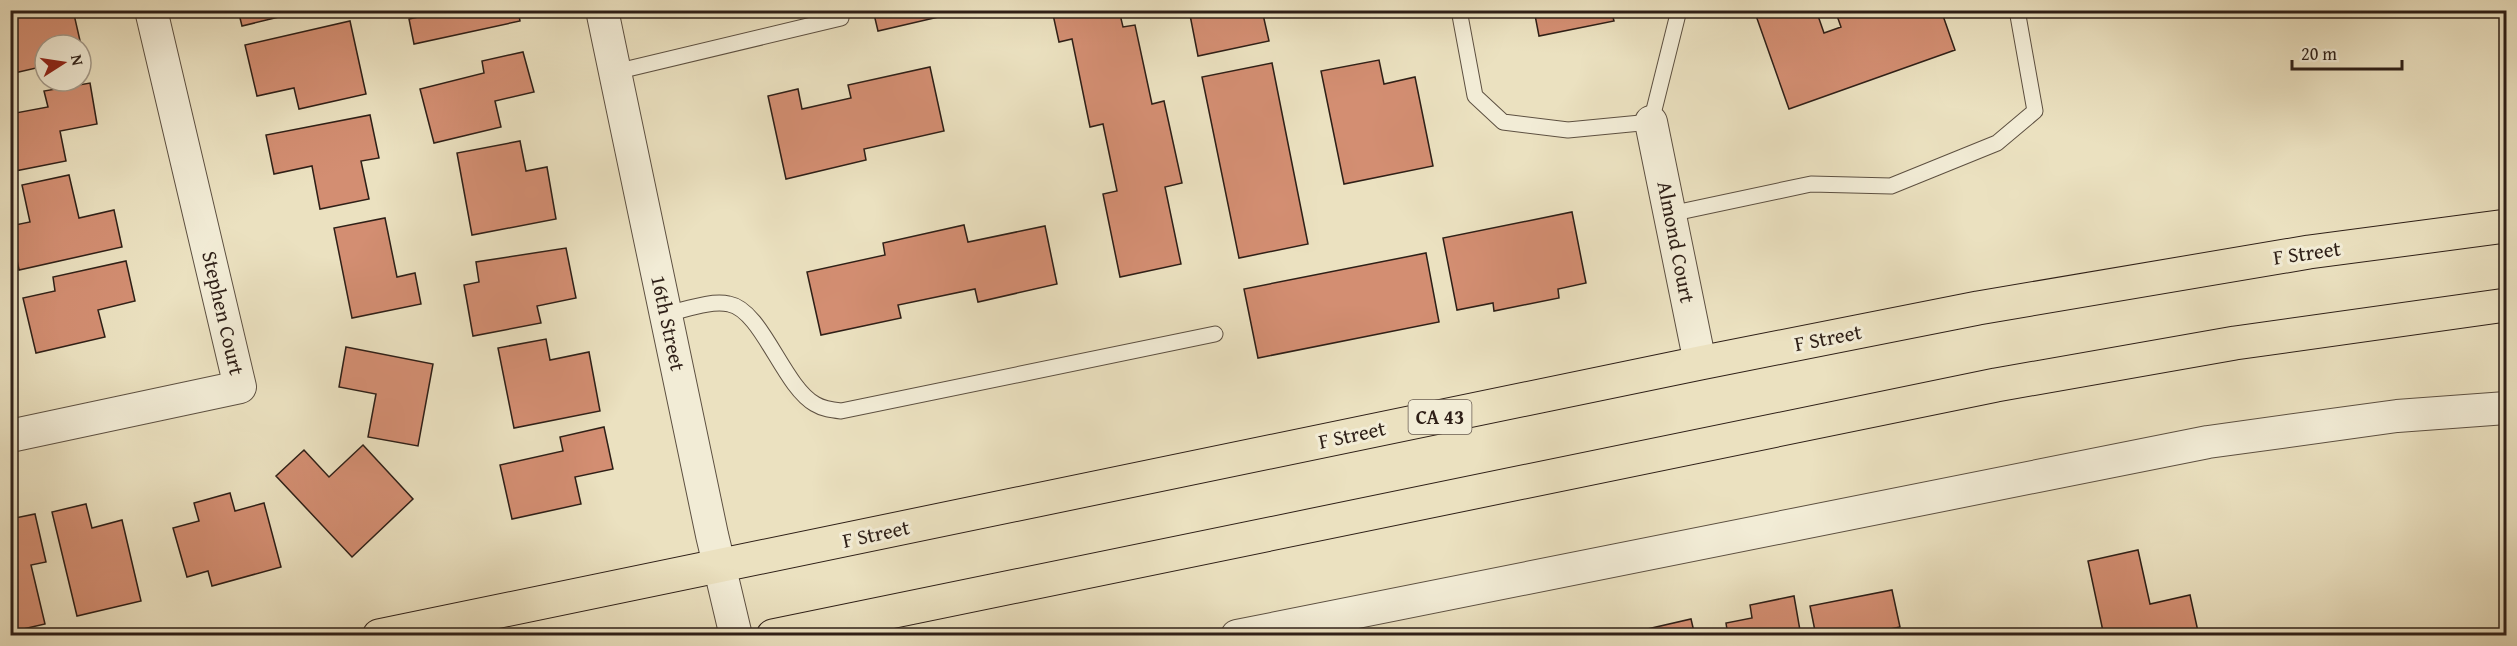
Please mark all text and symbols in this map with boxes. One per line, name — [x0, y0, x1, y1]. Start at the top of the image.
north arrow — [33, 33, 93, 93]
scale bar — [2292, 33, 2402, 71]
text: 20 m — [2301, 40, 2337, 67]
text: N — [65, 52, 91, 68]
street label: Almond Court — [1649, 178, 1704, 306]
street label: F Street — [2271, 232, 2343, 273]
street label: Stephen Court — [194, 248, 253, 379]
street label: 16th Street — [643, 272, 694, 374]
street label: F Street — [1792, 316, 1865, 359]
road number: CA 43 — [1408, 400, 1472, 434]
street label: F Street — [1315, 412, 1389, 457]
street label: F Street — [839, 511, 913, 556]

